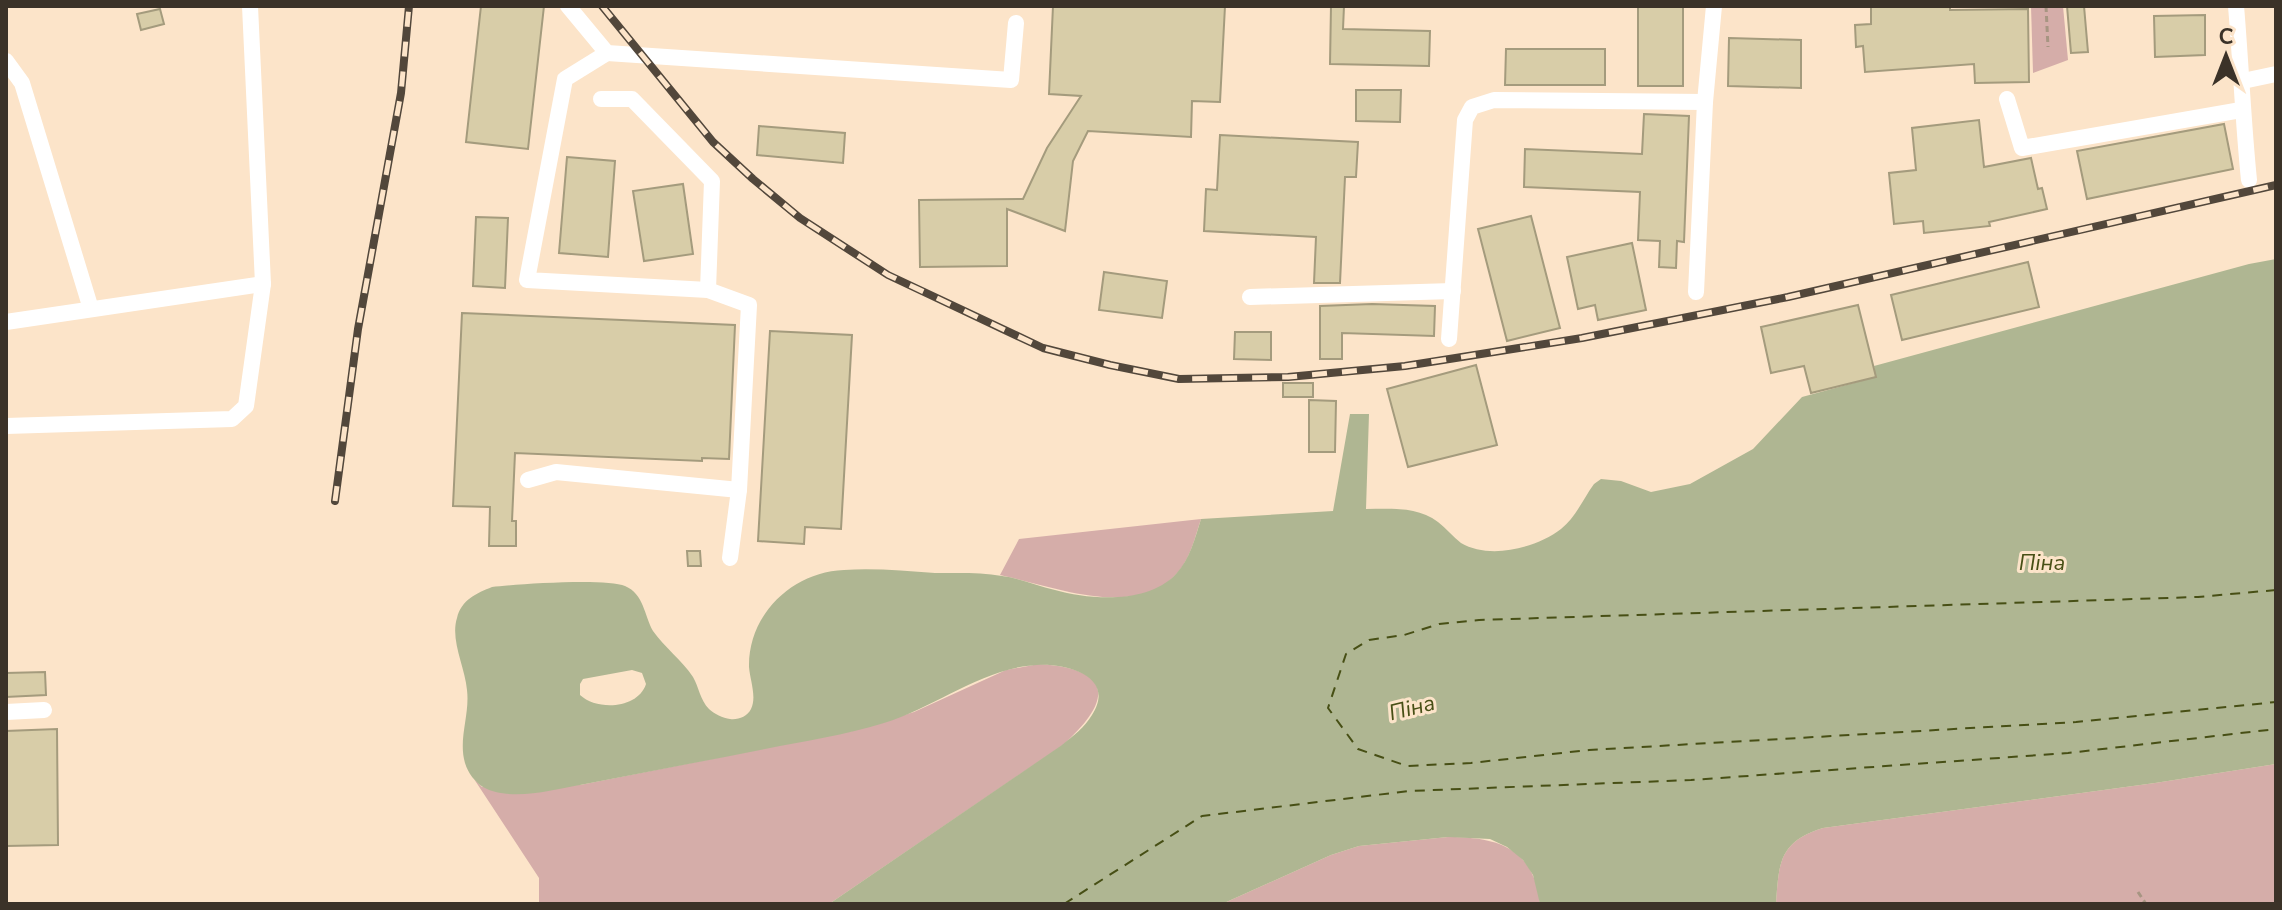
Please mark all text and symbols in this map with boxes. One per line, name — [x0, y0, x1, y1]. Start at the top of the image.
north arrow — [2186, 16, 2266, 96]
text: С — [2219, 22, 2234, 52]
water label: Піна — [2019, 548, 2065, 578]
water label: Піна — [1386, 688, 1438, 728]

